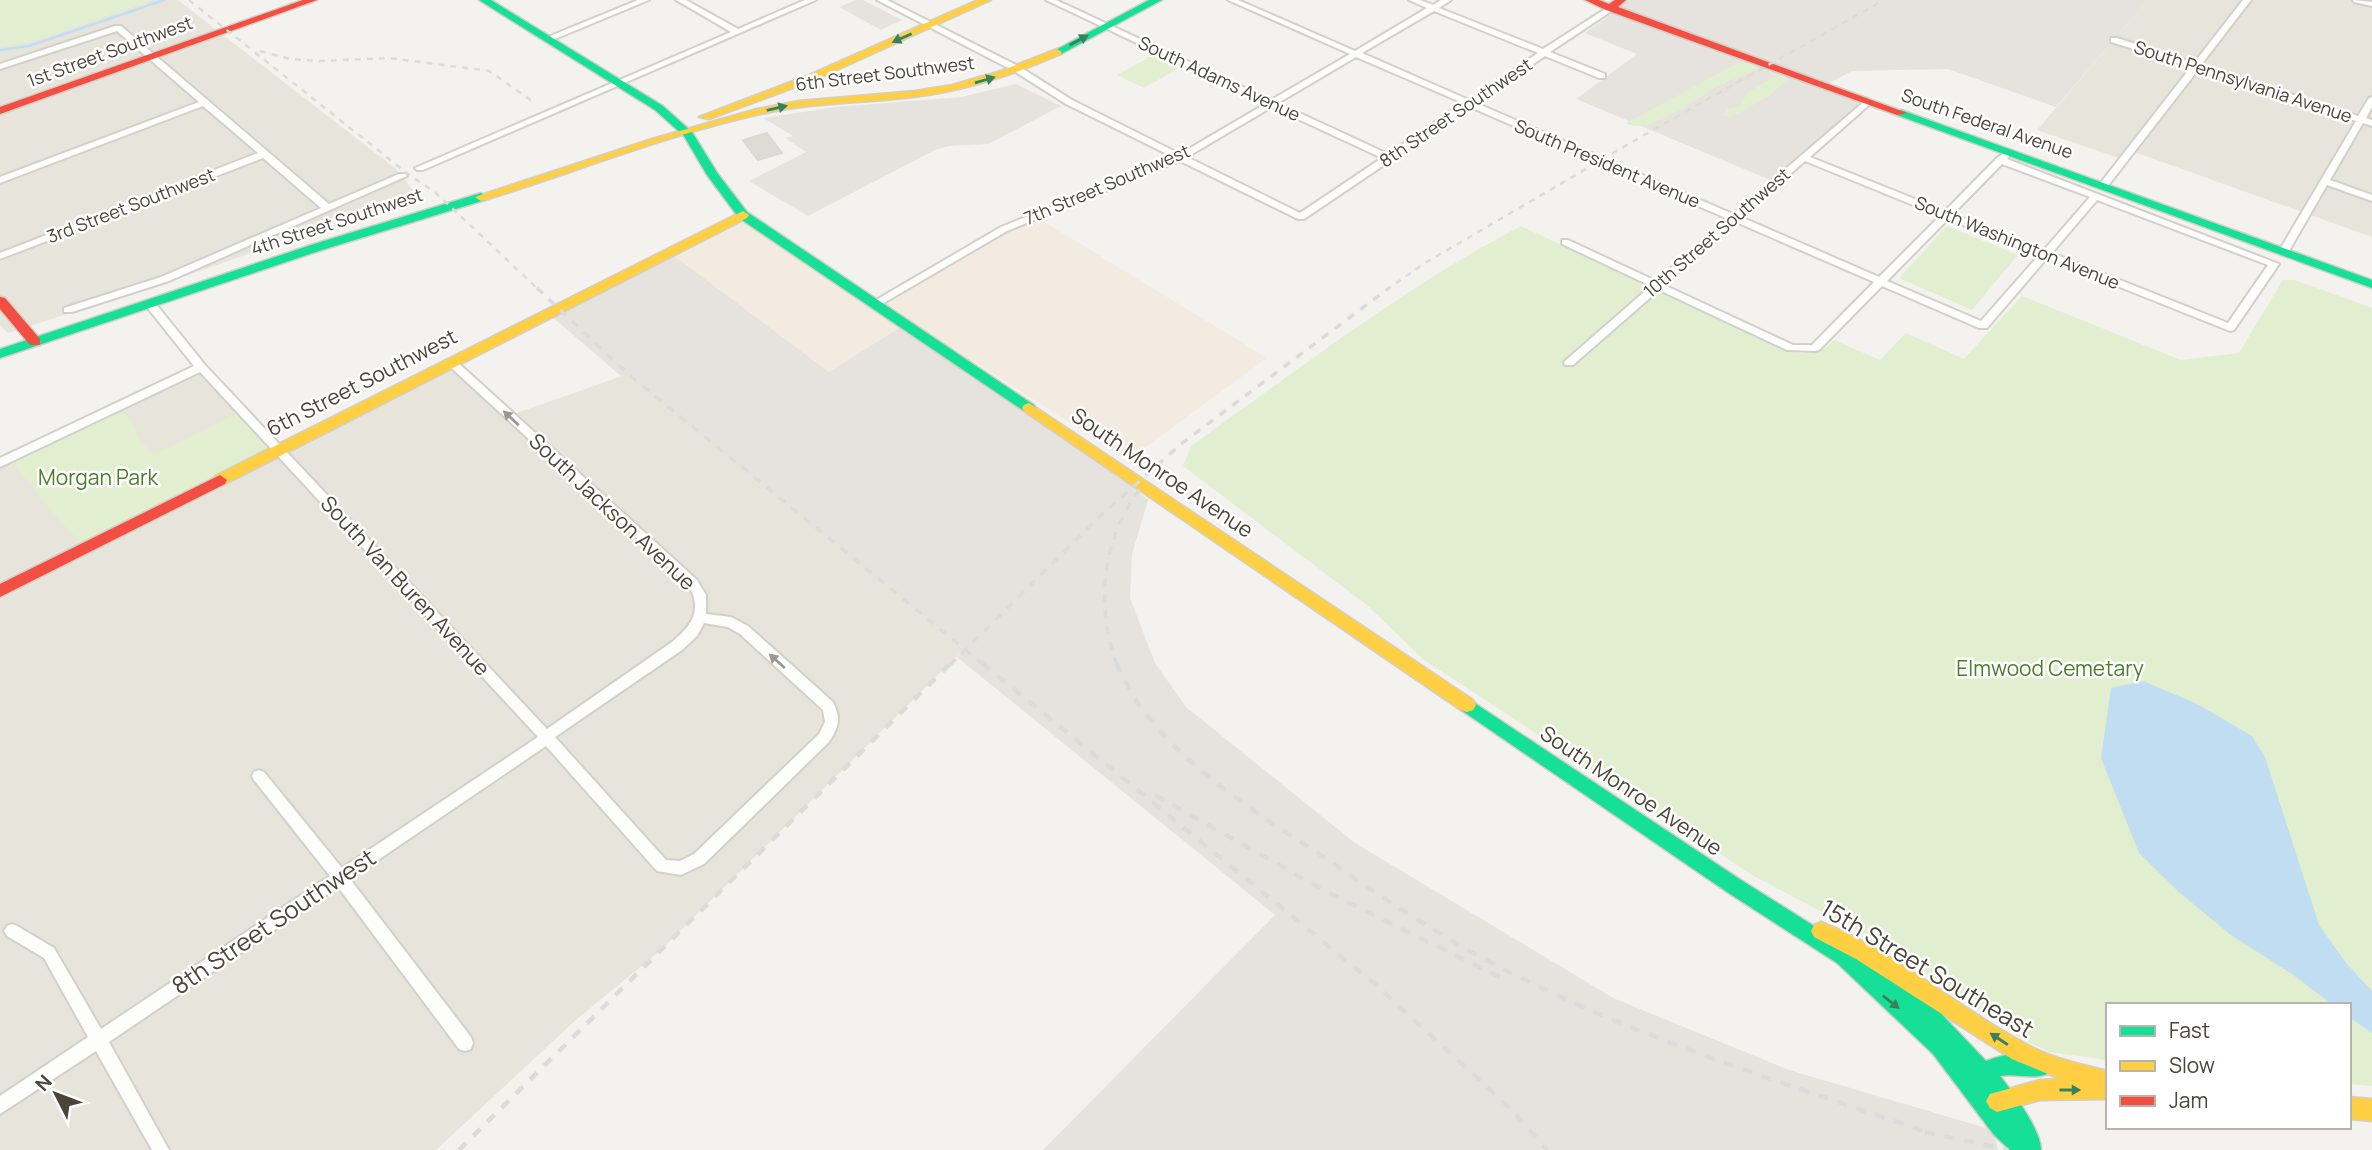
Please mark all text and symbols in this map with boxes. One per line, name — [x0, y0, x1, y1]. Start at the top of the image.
street label: 1st Street Southwest — [23, 10, 196, 92]
street label: South Adams Avenue — [1135, 30, 1304, 126]
one-way arrow — [892, 32, 912, 44]
one-way arrow — [1069, 34, 1089, 45]
street label: South Pennsylvania Avenue — [2131, 34, 2355, 128]
street label: 6th Street Southwest — [794, 50, 976, 96]
street label: 8th Street Southwest — [1374, 52, 1537, 172]
one-way arrow — [975, 75, 996, 85]
street label: South Federal Avenue — [1898, 82, 2076, 164]
one-way arrow — [766, 102, 788, 113]
street label: South President Avenue — [1511, 113, 1704, 213]
street label: 7th Street Southwest — [1020, 138, 1193, 230]
street label: 3rd Street Southwest — [43, 162, 218, 248]
street label: 10th Street Southwest — [1638, 162, 1795, 303]
street label: 4th Street Southwest — [248, 182, 426, 260]
street label: South Washington Avenue — [1911, 190, 2123, 294]
street label: 6th Street Southwest — [262, 322, 462, 442]
street label: South Monroe Avenue — [1066, 401, 1259, 544]
one-way arrow — [502, 410, 520, 426]
street label: South Jackson Avenue — [523, 427, 702, 596]
park label: Morgan Park — [38, 463, 159, 491]
street label: South Van Buren Avenue — [315, 489, 497, 681]
one-way arrow — [769, 653, 786, 669]
park label: Elmwood Cemetary — [1956, 654, 2144, 682]
street label: South Monroe Avenue — [1535, 719, 1728, 862]
street label: 8th Street Southwest — [165, 840, 382, 1001]
street label: 15th Street Southeast — [1815, 891, 2041, 1045]
one-way arrow — [1882, 995, 1900, 1010]
legend — [2106, 1003, 2351, 1129]
text: Fast — [2169, 1016, 2210, 1044]
one-way arrow — [1990, 1033, 2009, 1046]
text: Slow — [2169, 1051, 2215, 1079]
north arrow — [21, 1059, 91, 1129]
text: N — [29, 1069, 58, 1096]
one-way arrow — [2059, 1084, 2081, 1096]
text: Jam — [2169, 1086, 2208, 1114]

